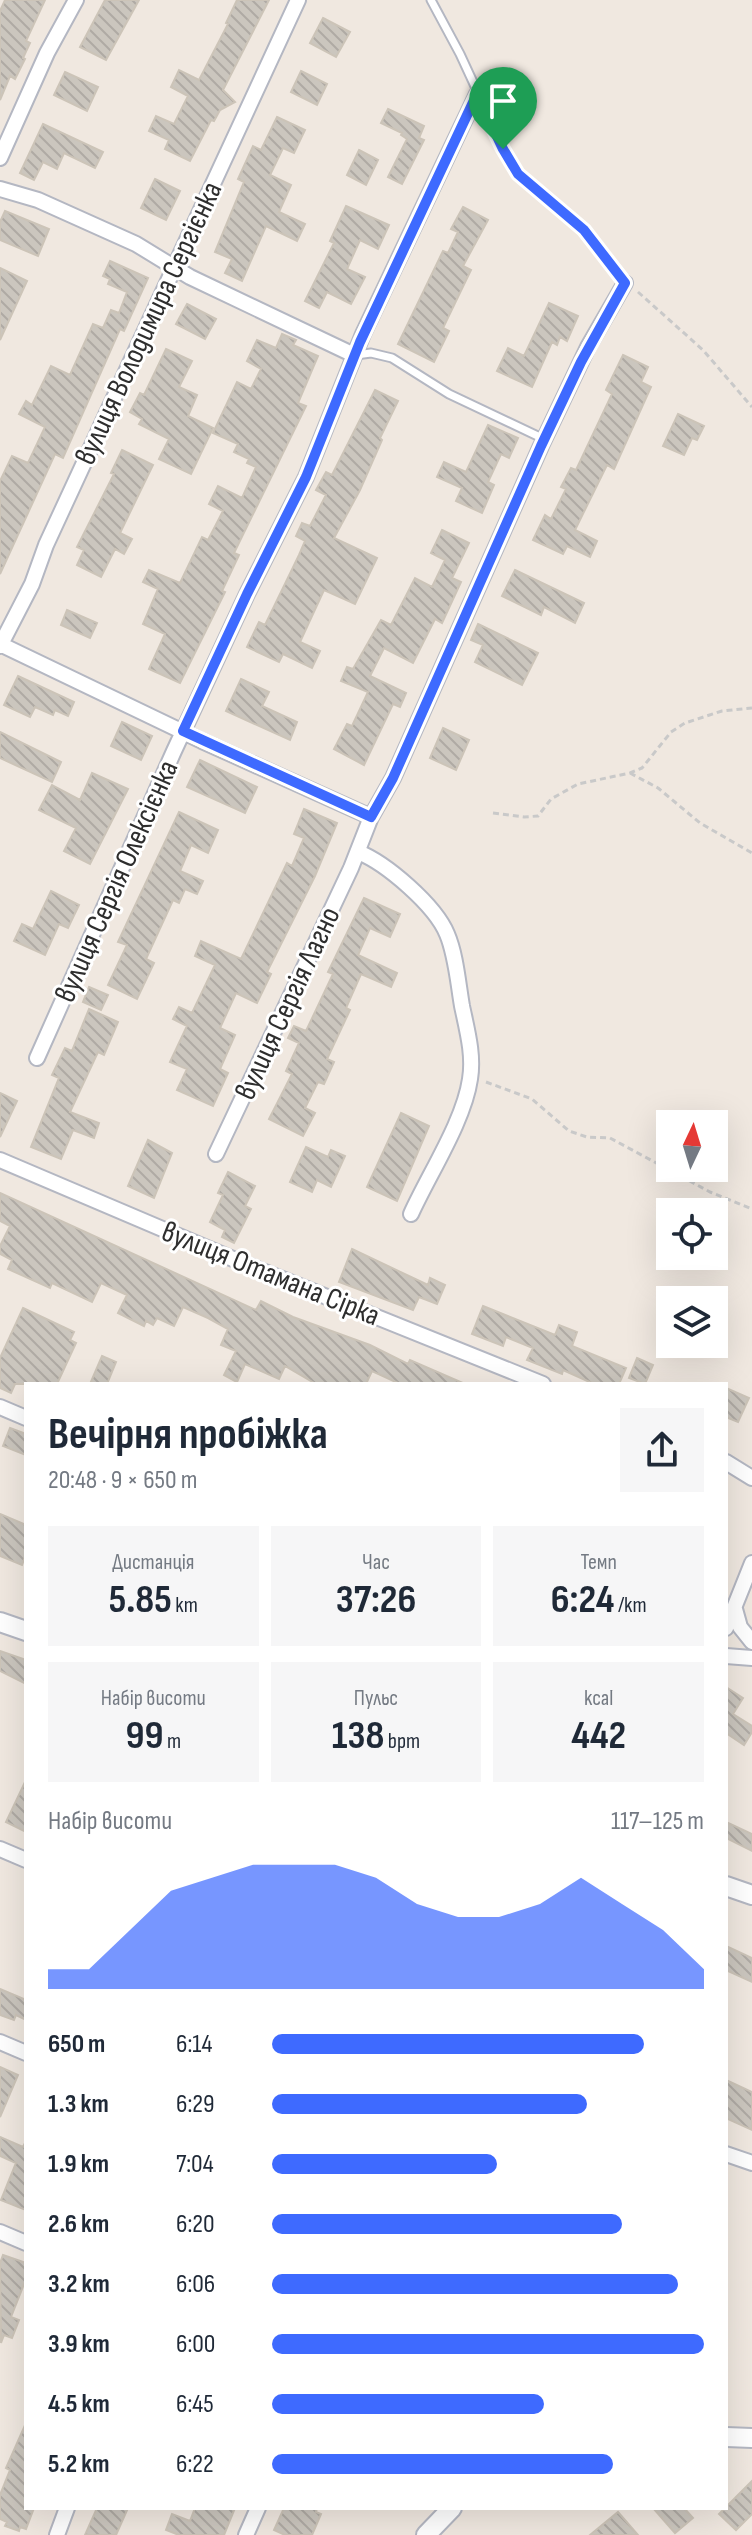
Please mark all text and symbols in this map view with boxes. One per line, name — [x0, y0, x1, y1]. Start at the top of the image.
pin — [469, 67, 537, 149]
icon: arrive — [481, 79, 525, 123]
street label: вулиця Володимира Сергієнка — [67, 176, 230, 471]
street label: вулиця Сергія Олексієнка — [47, 755, 186, 1008]
street label: вулиця Сергія Лагно — [227, 901, 348, 1106]
north arrow — [656, 1110, 728, 1182]
map controls — [656, 1110, 728, 1358]
button: locate — [656, 1198, 728, 1270]
street label: вулиця Отамана Сірка — [156, 1214, 385, 1334]
button: layers — [656, 1286, 728, 1358]
text: Вечірня пробіжка — [48, 1408, 328, 1461]
button: share — [620, 1408, 704, 1492]
text: 20:48 · 9 × 650 m — [48, 1465, 197, 1496]
text: Дистанція — [112, 1549, 194, 1576]
text: Час — [362, 1549, 390, 1576]
text: Темп — [580, 1549, 617, 1576]
text: 5.85 — [109, 1576, 172, 1624]
text: 37:26 — [336, 1576, 416, 1624]
text: 6:24 — [551, 1576, 614, 1624]
text: km — [172, 1592, 198, 1619]
text: /km — [614, 1592, 647, 1619]
text: Набір висоти — [101, 1685, 206, 1712]
text: Пульс — [354, 1685, 398, 1712]
text: kcal — [584, 1685, 613, 1712]
text: 99 — [126, 1712, 163, 1760]
text: 138 — [332, 1712, 384, 1760]
text: 442 — [571, 1712, 626, 1760]
text: m — [163, 1728, 181, 1755]
text: bpm — [384, 1728, 420, 1755]
text: Набір висоти — [48, 1806, 172, 1837]
text: 117–125 m — [611, 1806, 704, 1837]
text: 650 m — [48, 2029, 105, 2060]
text: 6:14 — [176, 2029, 212, 2060]
text: 1.3 km — [48, 2089, 109, 2120]
text: 6:29 — [176, 2089, 215, 2120]
text: 1.9 km — [48, 2149, 109, 2180]
text: 7:04 — [176, 2149, 214, 2180]
text: 2.6 km — [48, 2209, 109, 2240]
text: 6:20 — [176, 2209, 215, 2240]
text: 3.2 km — [48, 2269, 110, 2300]
text: 6:06 — [176, 2269, 215, 2300]
text: 3.9 km — [48, 2329, 110, 2360]
text: 6:00 — [176, 2329, 215, 2360]
text: 4.5 km — [48, 2389, 110, 2420]
text: 6:45 — [176, 2389, 214, 2420]
text: 5.2 km — [48, 2449, 110, 2480]
text: 6:22 — [176, 2449, 214, 2480]

